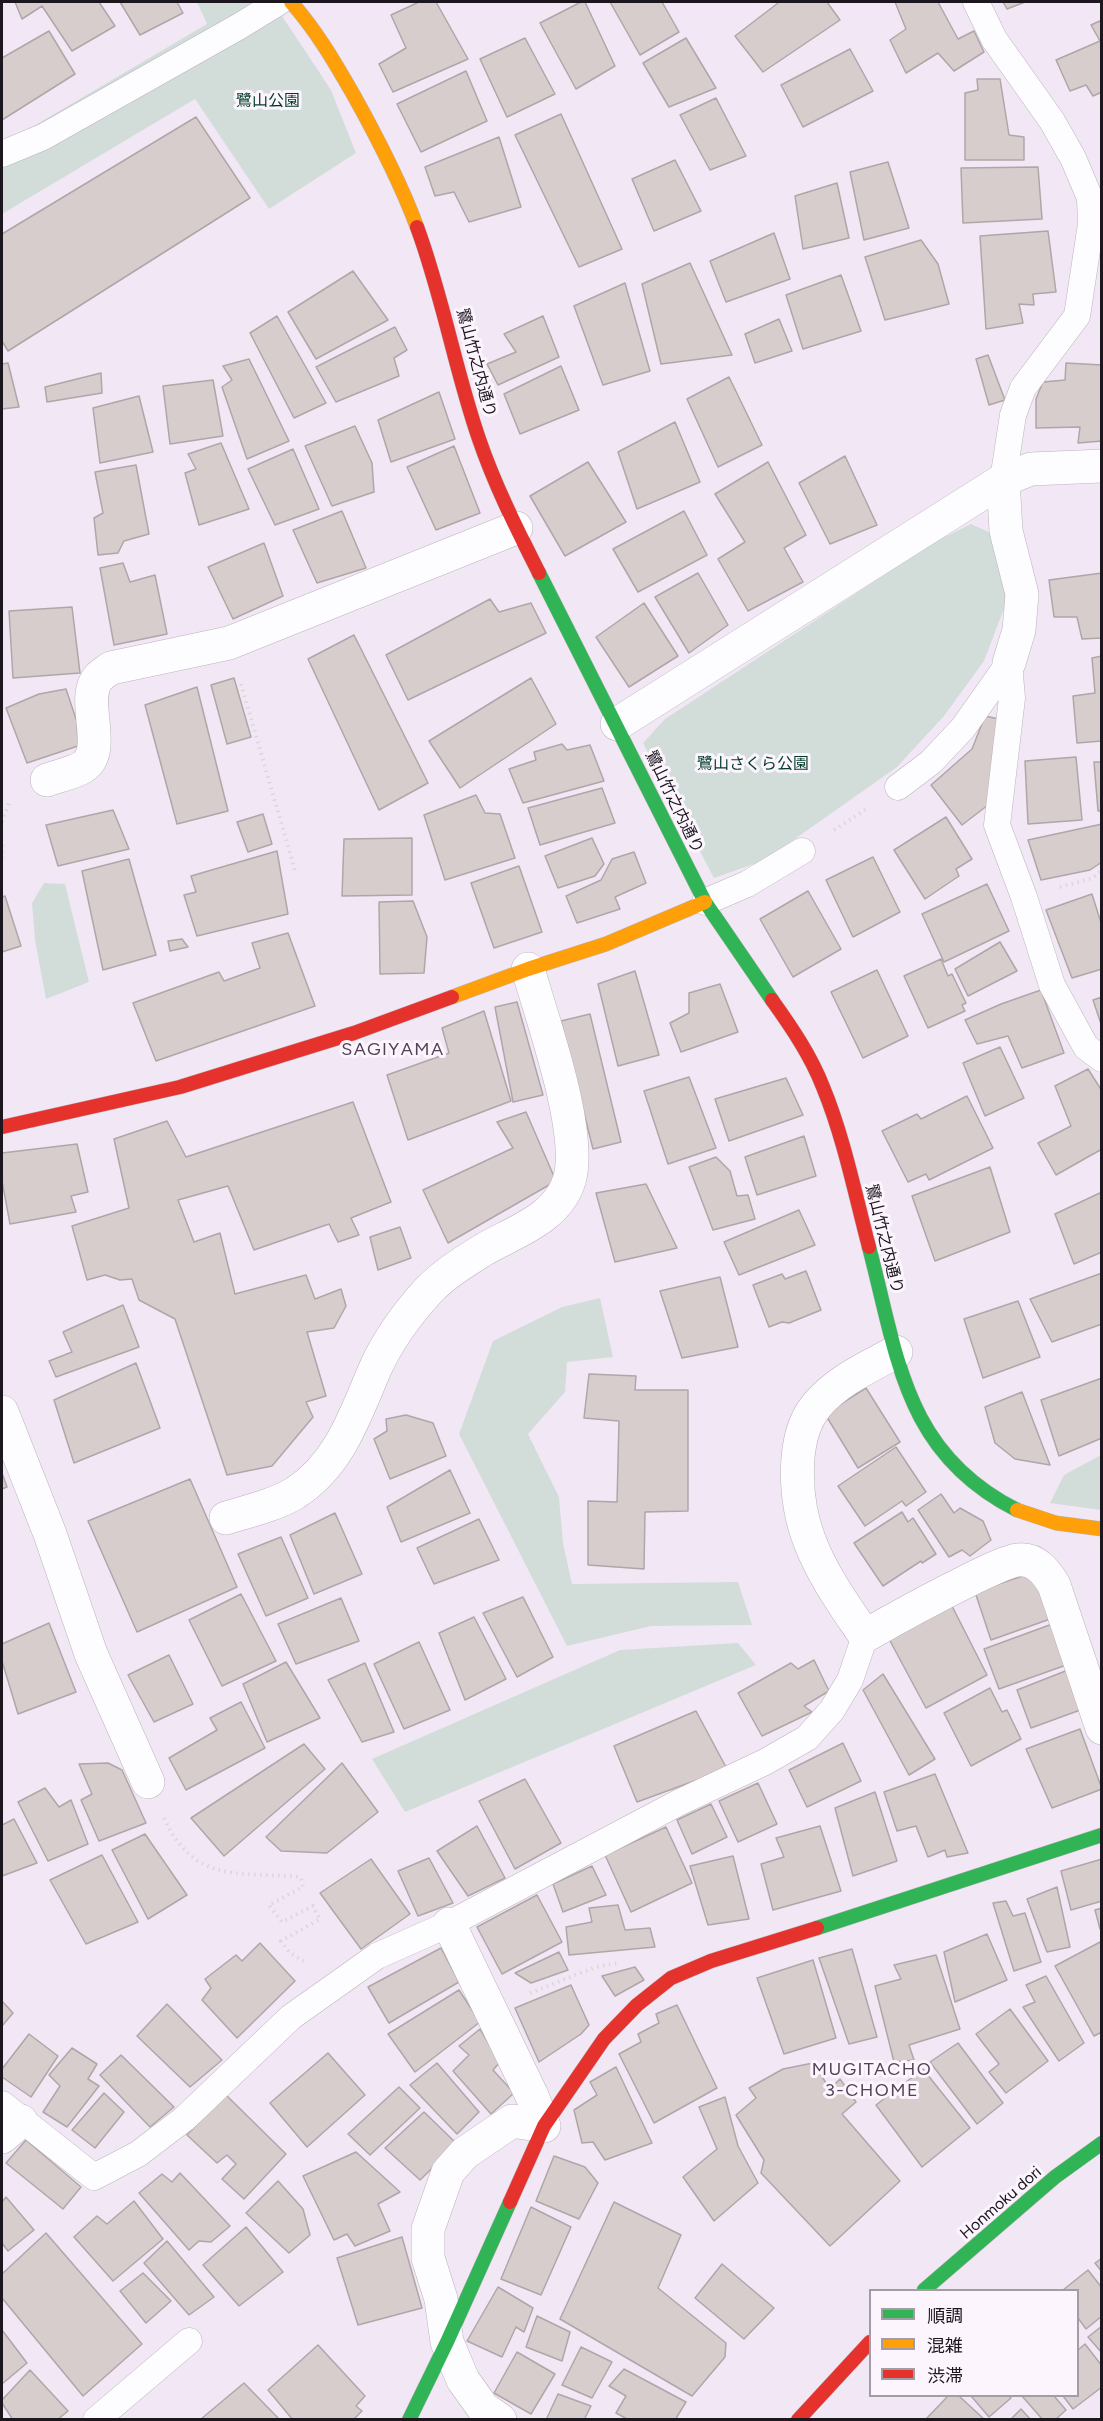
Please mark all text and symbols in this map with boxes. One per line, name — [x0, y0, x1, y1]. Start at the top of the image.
park label: 鷺山公園 — [236, 91, 300, 111]
street label: 鷺山竹之内通り — [452, 306, 500, 420]
street label: 鷺山竹之内通り — [641, 747, 707, 857]
park label: 鷺山さくら公園 — [697, 754, 809, 774]
district label: SAGIYAMA — [341, 1039, 445, 1061]
street label: 鷺山竹之内通り — [861, 1182, 907, 1296]
district label: MUGITACHO 3-CHOME — [812, 2059, 932, 2102]
street label: Honmoku dori — [956, 2162, 1046, 2244]
legend — [869, 2289, 1079, 2397]
text: 順調 — [927, 2305, 963, 2327]
text: 混雑 — [927, 2335, 963, 2357]
text: 渋滞 — [927, 2365, 963, 2387]

